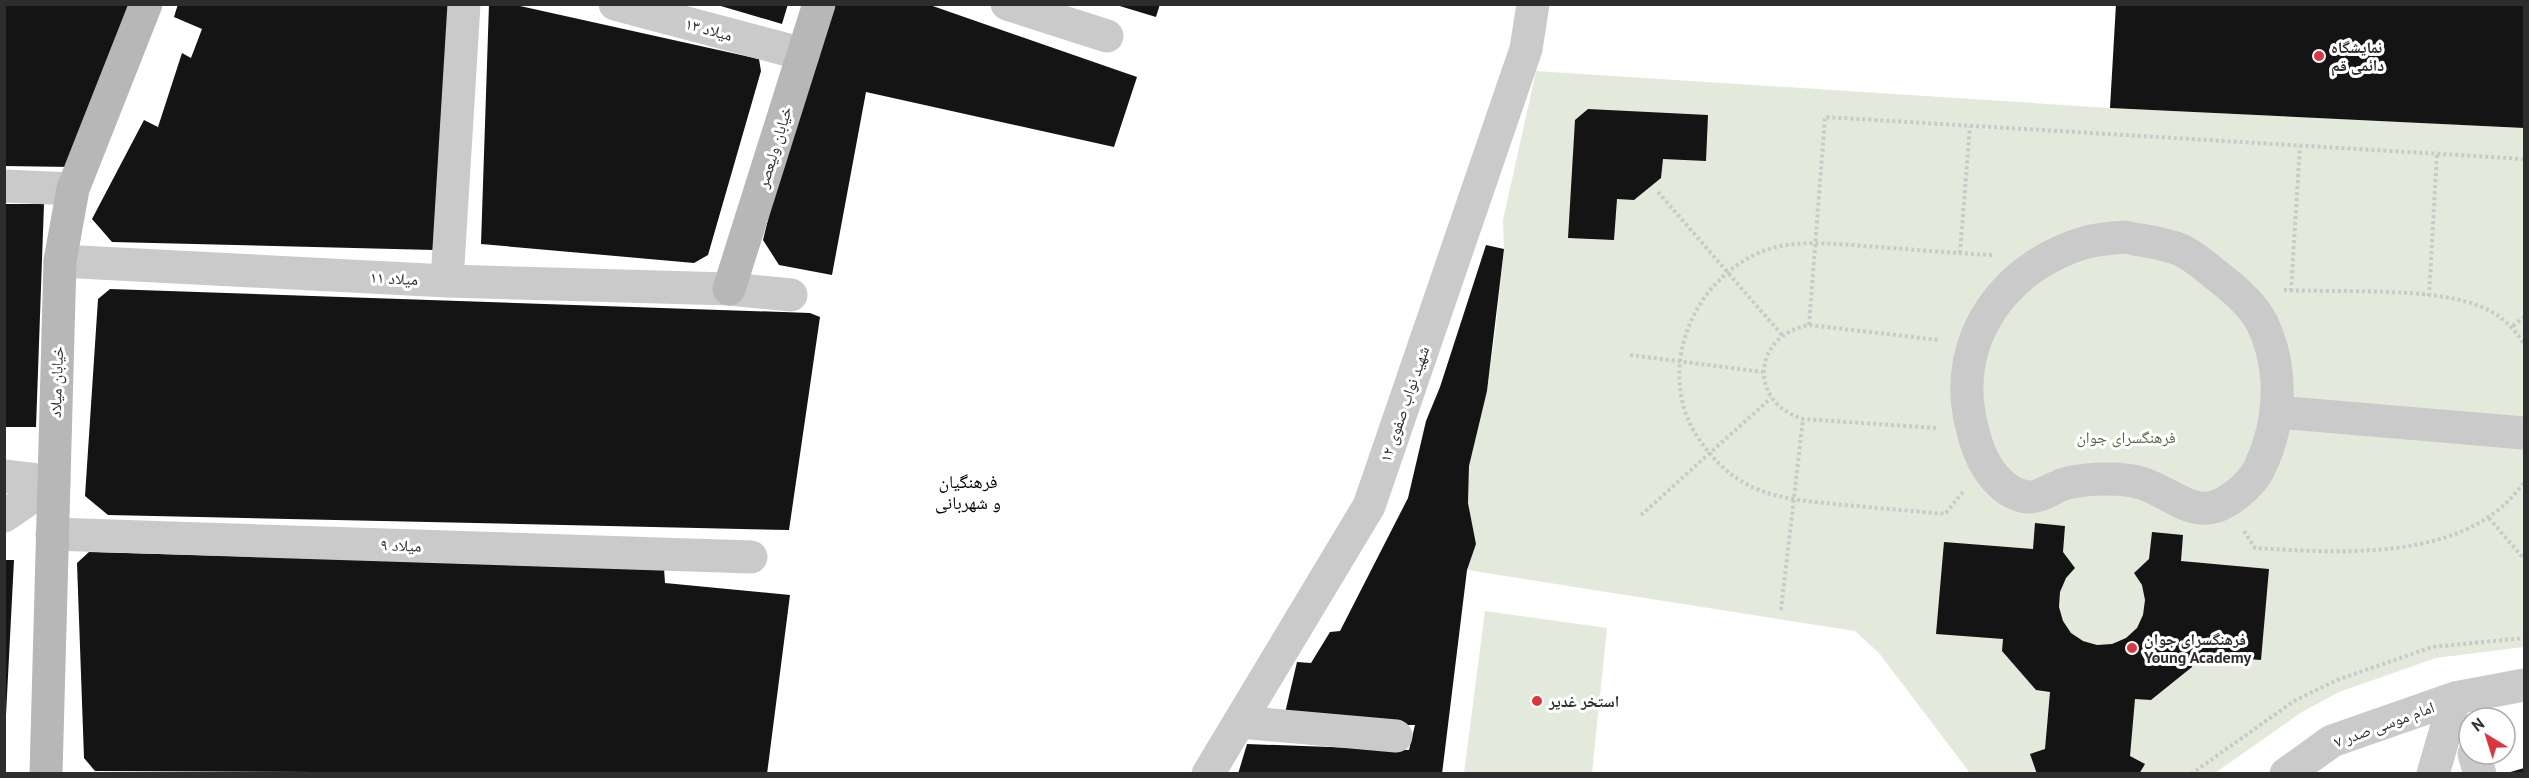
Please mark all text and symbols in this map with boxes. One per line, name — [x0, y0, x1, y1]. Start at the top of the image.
street label: میلاد ۱۳ — [683, 13, 735, 45]
place label: نمایشگاه دائمی قم — [2331, 37, 2384, 77]
marker: نمایشگاه دائمی قم — [2312, 49, 2326, 63]
street label: خیابان ولیعصر — [752, 104, 797, 191]
street label: میلاد ۱۱ — [369, 267, 419, 289]
street label: شهید نواب صفوی ۱۲ — [1375, 343, 1434, 465]
street label: خیابان میلاد — [45, 346, 68, 418]
park label: فرهنگسرای جوان — [2076, 427, 2176, 448]
district label: فرهنگیان و شهربانی — [935, 470, 1001, 514]
street label: میلاد ۹ — [380, 534, 422, 556]
place label: فرهنگسرای جوان Young Academy — [2143, 629, 2252, 667]
marker: فرهنگسرای جوان Young Academy — [2125, 641, 2139, 655]
place label: استخر غدیر — [1548, 691, 1619, 711]
marker: استخر غدیر — [1530, 694, 1544, 708]
street label: امام موسی صدر ۷ — [2331, 697, 2437, 752]
north arrow — [2457, 706, 2517, 766]
text: N — [2467, 713, 2488, 735]

